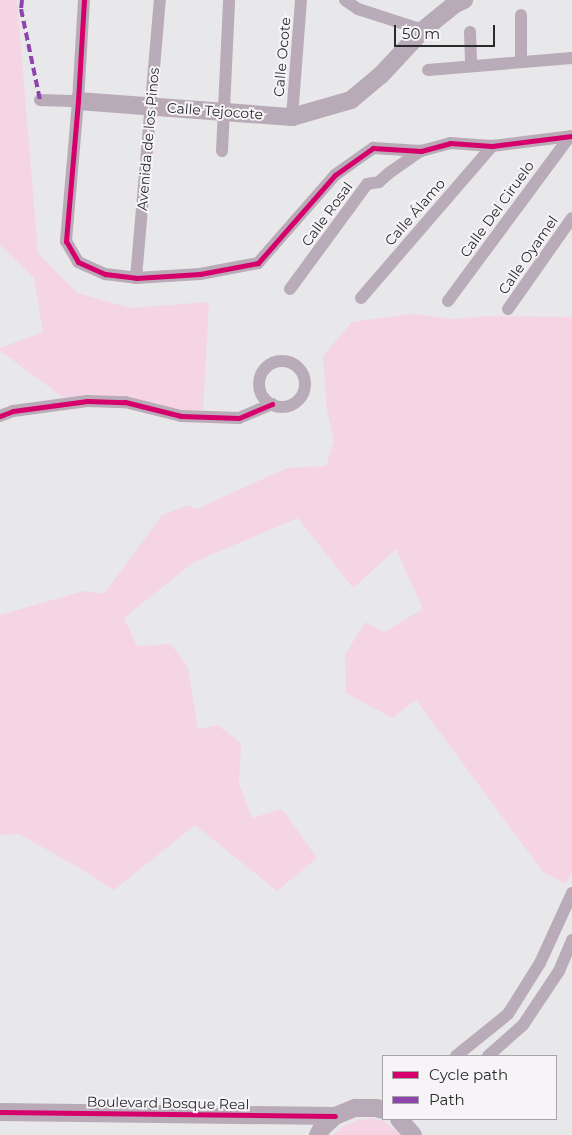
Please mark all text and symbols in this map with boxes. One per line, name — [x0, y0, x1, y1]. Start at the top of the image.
scale bar — [397, 15, 498, 47]
street label: Calle Ocote — [270, 16, 294, 98]
text: 50 m — [402, 24, 440, 43]
street label: Avenida de los Pinos — [133, 67, 163, 211]
street label: Calle Tejocote — [166, 99, 264, 123]
street label: Calle Del Ciruelo — [456, 158, 538, 260]
street label: Calle Álamo — [381, 175, 449, 249]
street label: Calle Rosal — [298, 179, 356, 249]
street label: Calle Oyamel — [495, 212, 561, 298]
legend — [382, 1055, 557, 1120]
text: Cycle path — [429, 1065, 508, 1084]
text: Path — [429, 1090, 465, 1109]
street label: Boulevard Bosque Real — [87, 1093, 249, 1113]

